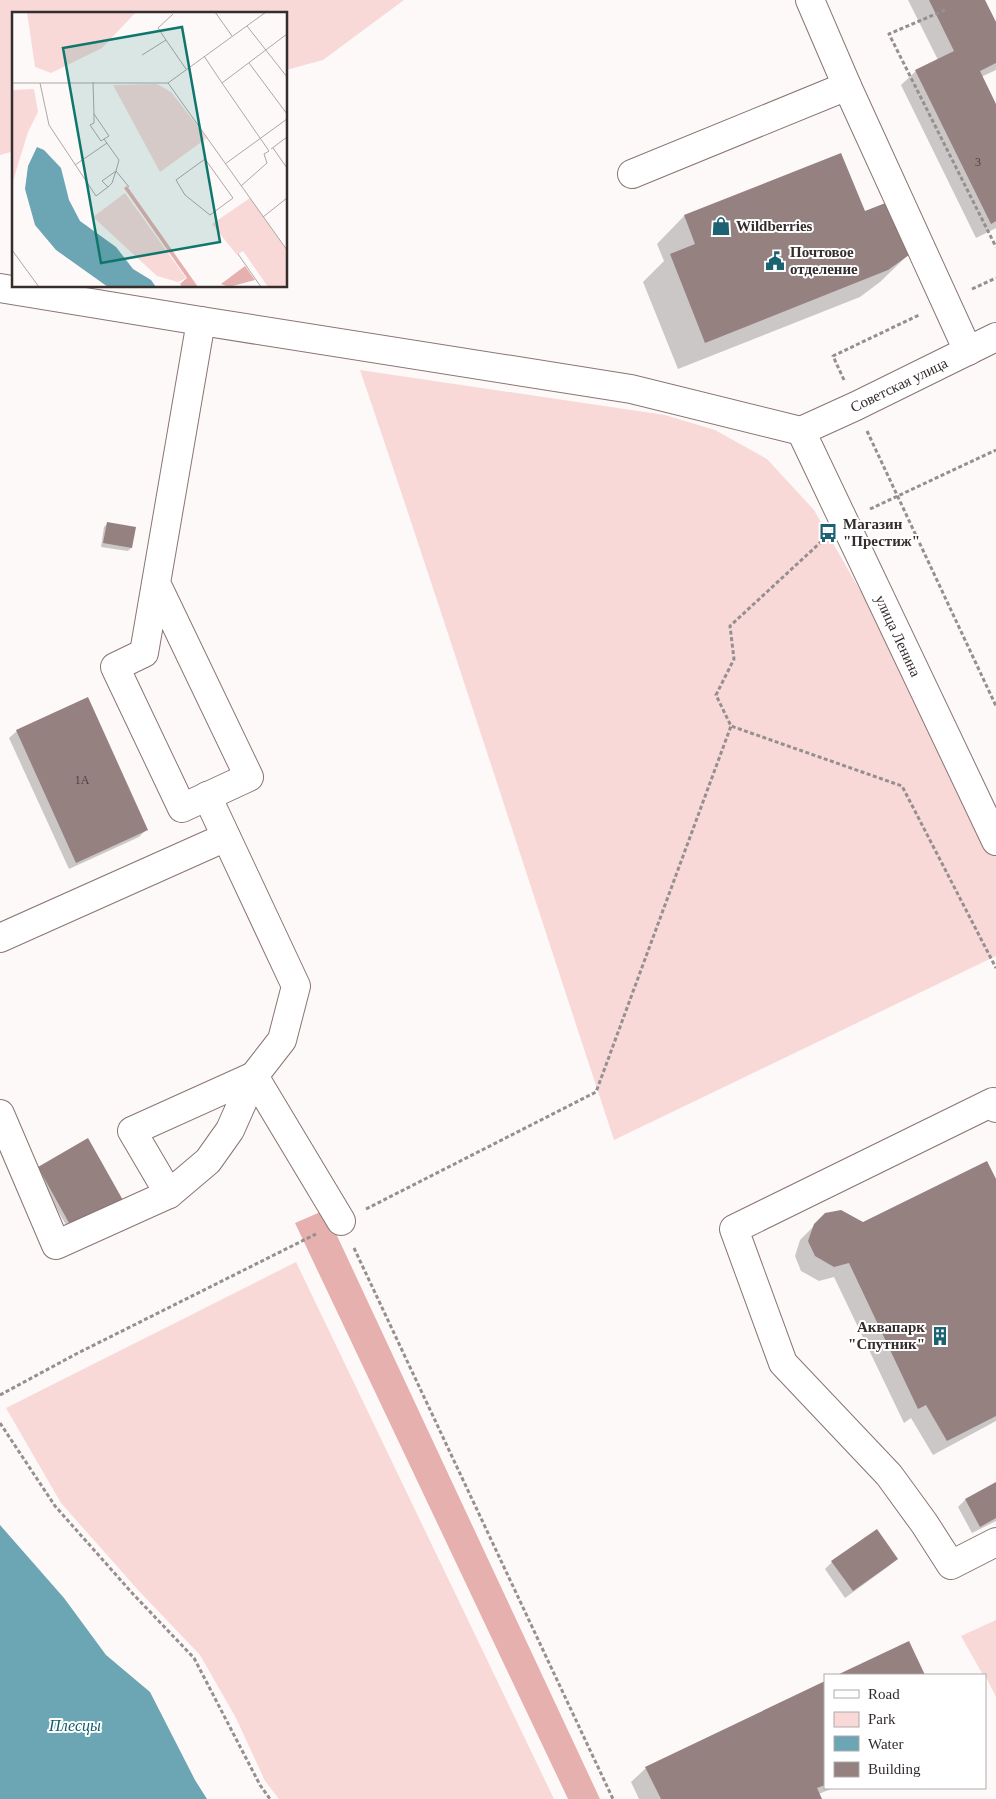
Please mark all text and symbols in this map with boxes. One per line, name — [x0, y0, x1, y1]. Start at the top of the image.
inset map — [12, 12, 288, 288]
house number: 3 — [975, 155, 981, 169]
shop icon: Wildberries — [710, 215, 732, 237]
place label: Wildberries — [736, 218, 813, 234]
place label: Почтовое отделение — [790, 244, 858, 277]
public building icon: Почтовое отделение — [764, 250, 786, 272]
street label: Советская улица — [848, 354, 950, 415]
place label: Магазин "Престиж" — [843, 516, 920, 549]
bus stop icon: Магазин "Престиж" — [817, 522, 839, 544]
street label: улица Ленина — [872, 593, 924, 680]
house number: 1А — [75, 773, 90, 787]
place label: Аквапарк "Спутник" — [848, 1319, 925, 1352]
building icon: Аквапарк "Спутник" — [929, 1325, 951, 1347]
legend — [824, 1674, 986, 1789]
text: Road — [868, 1686, 900, 1702]
text: Park — [868, 1711, 896, 1727]
water label: Плесцы — [48, 1717, 101, 1735]
text: Water — [868, 1736, 903, 1752]
text: Building — [868, 1761, 921, 1777]

